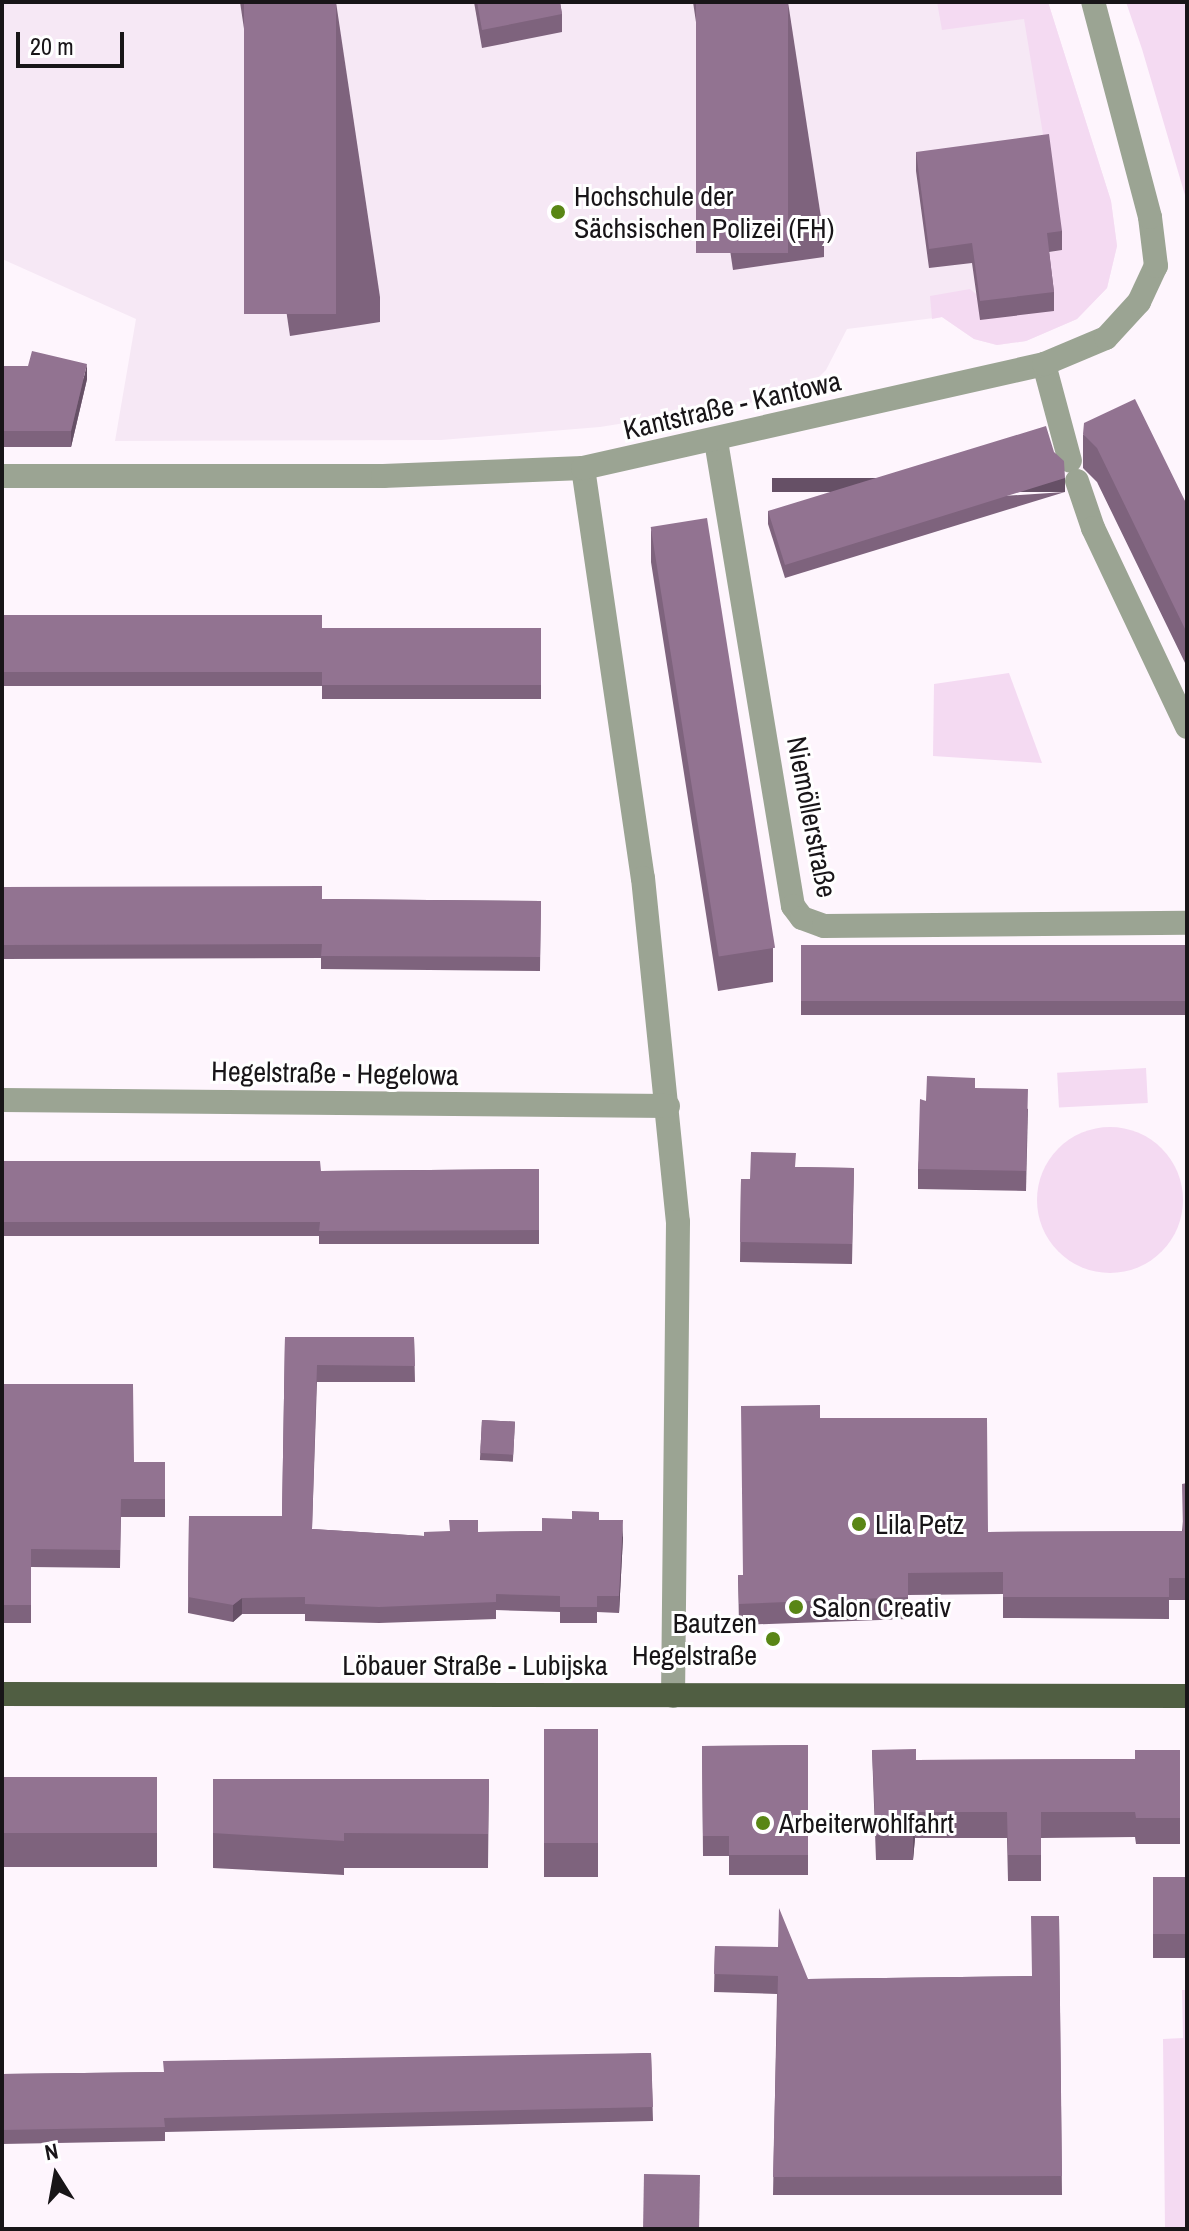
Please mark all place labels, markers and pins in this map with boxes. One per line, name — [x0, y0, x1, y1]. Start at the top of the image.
place label: Hochschule der Sächsischen Polizei (FH) — [574, 179, 834, 245]
marker: Hochschule der Sächsischen Polizei (FH) — [549, 203, 567, 221]
place label: Lila Petz — [875, 1507, 964, 1541]
marker: Lila Petz — [850, 1515, 868, 1533]
place label: Salon Creativ — [812, 1590, 951, 1624]
marker: Salon Creativ — [787, 1598, 805, 1616]
place label: Bautzen Hegelstraße — [632, 1606, 757, 1672]
marker: Bautzen Hegelstraße — [764, 1630, 782, 1648]
place label: Arbeiterwohlfahrt — [779, 1806, 954, 1840]
marker: Arbeiterwohlfahrt — [754, 1814, 772, 1832]

